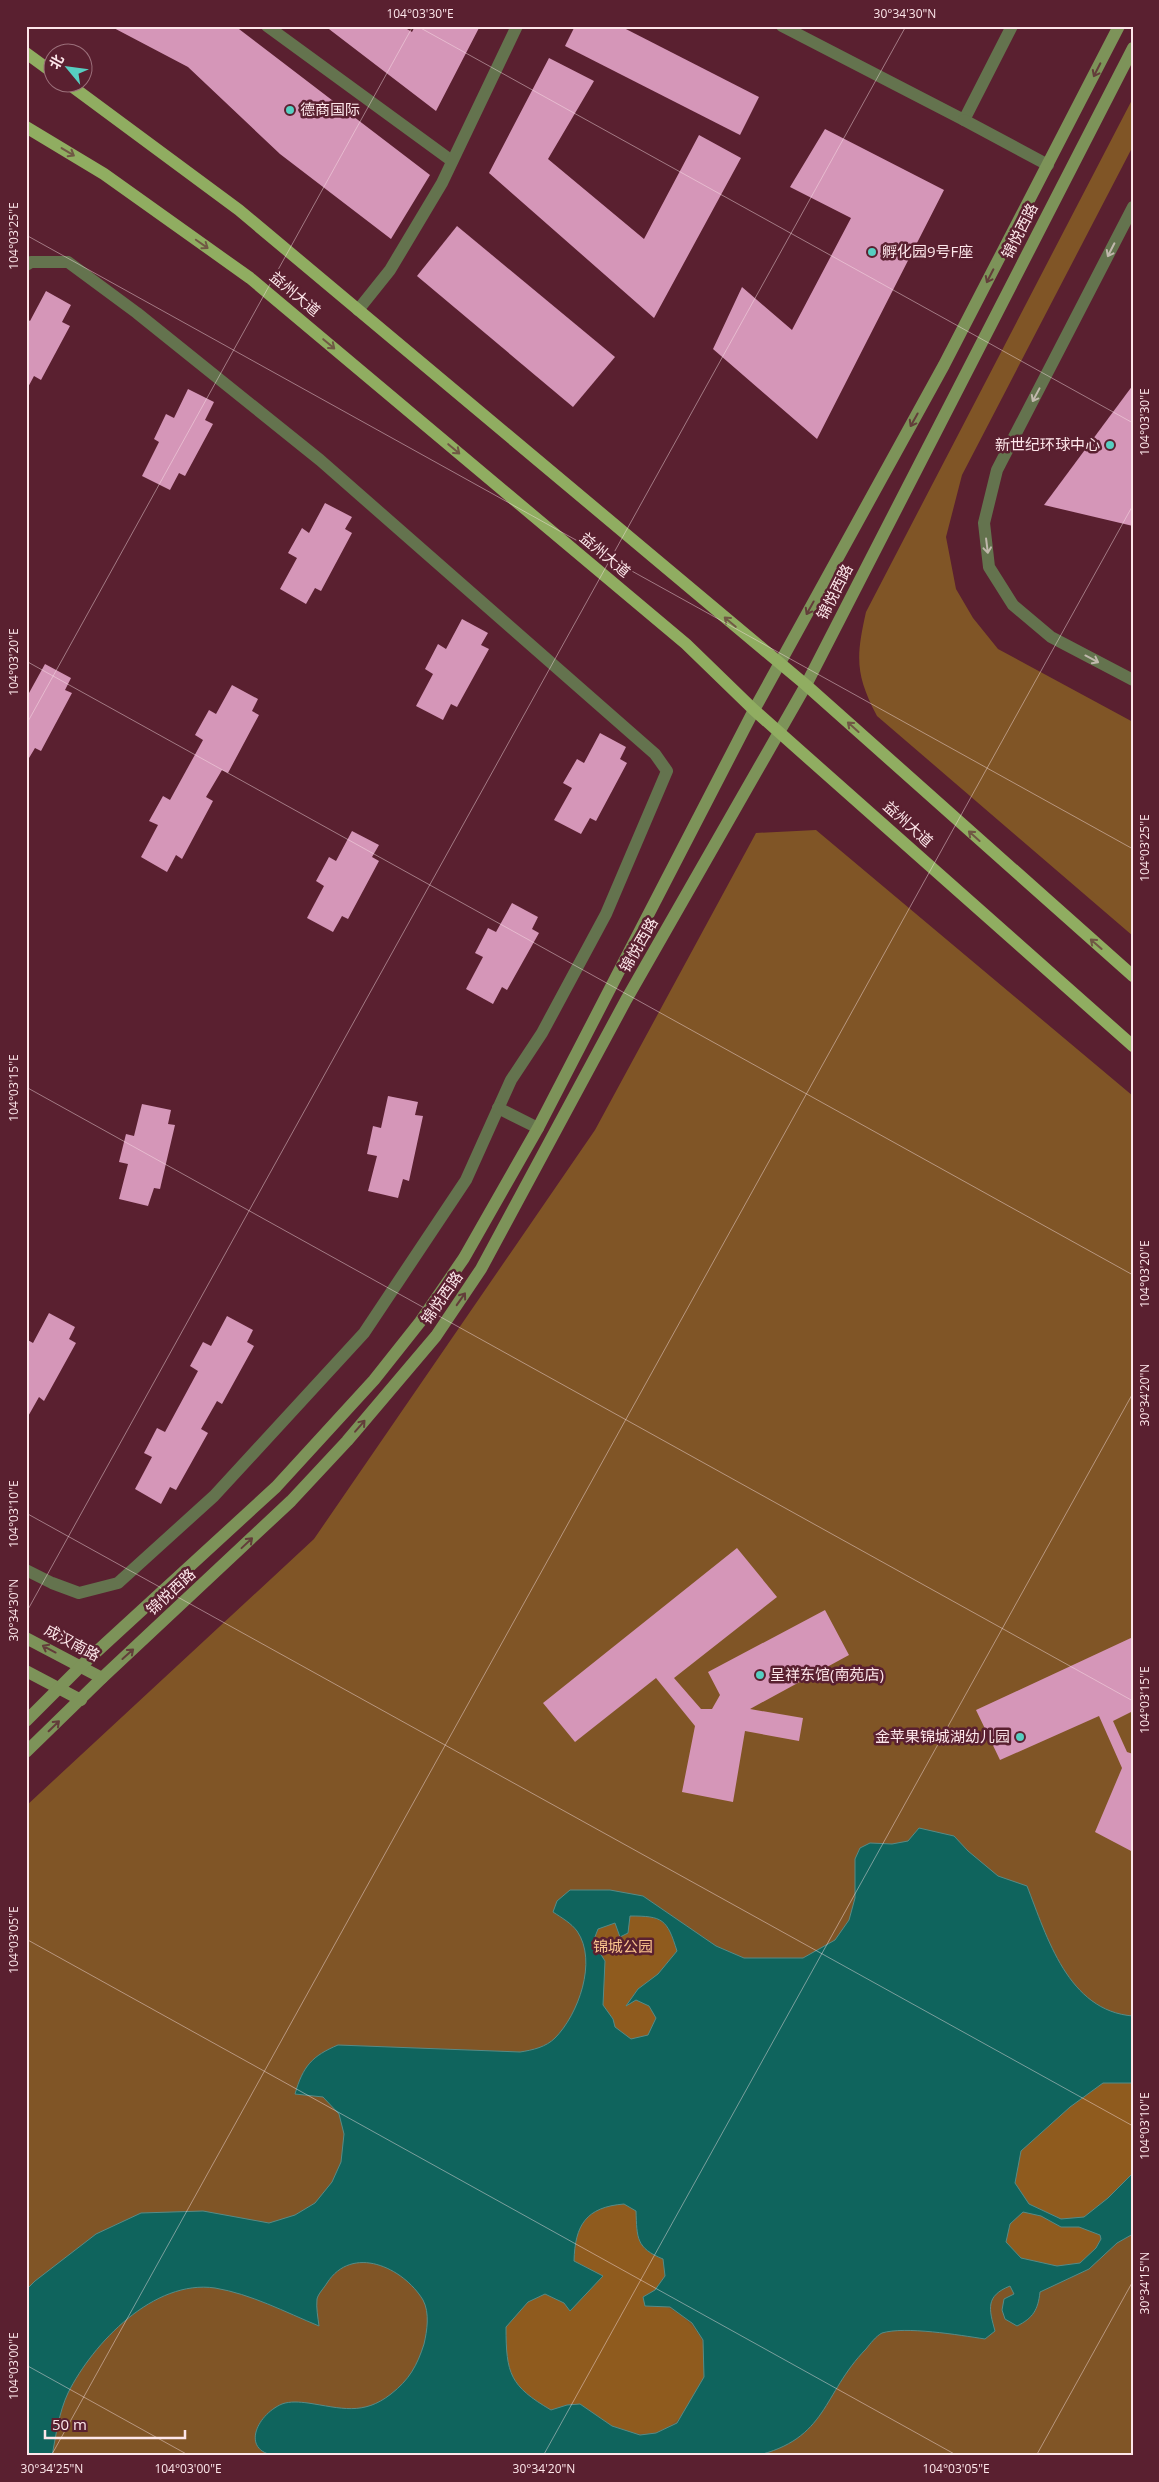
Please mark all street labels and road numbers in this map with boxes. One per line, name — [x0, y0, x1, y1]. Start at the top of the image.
street label: 锦悦西路 — [997, 199, 1042, 262]
street label: 益州大道 — [266, 266, 325, 320]
street label: 益州大道 — [576, 527, 635, 581]
street label: 锦悦西路 — [812, 560, 857, 623]
street label: 益州大道 — [880, 796, 938, 851]
street label: 锦悦西路 — [614, 914, 662, 975]
street label: 锦悦西路 — [416, 1267, 467, 1328]
street label: 锦悦西路 — [142, 1563, 199, 1619]
street label: 成汉南路 — [41, 1619, 104, 1665]

